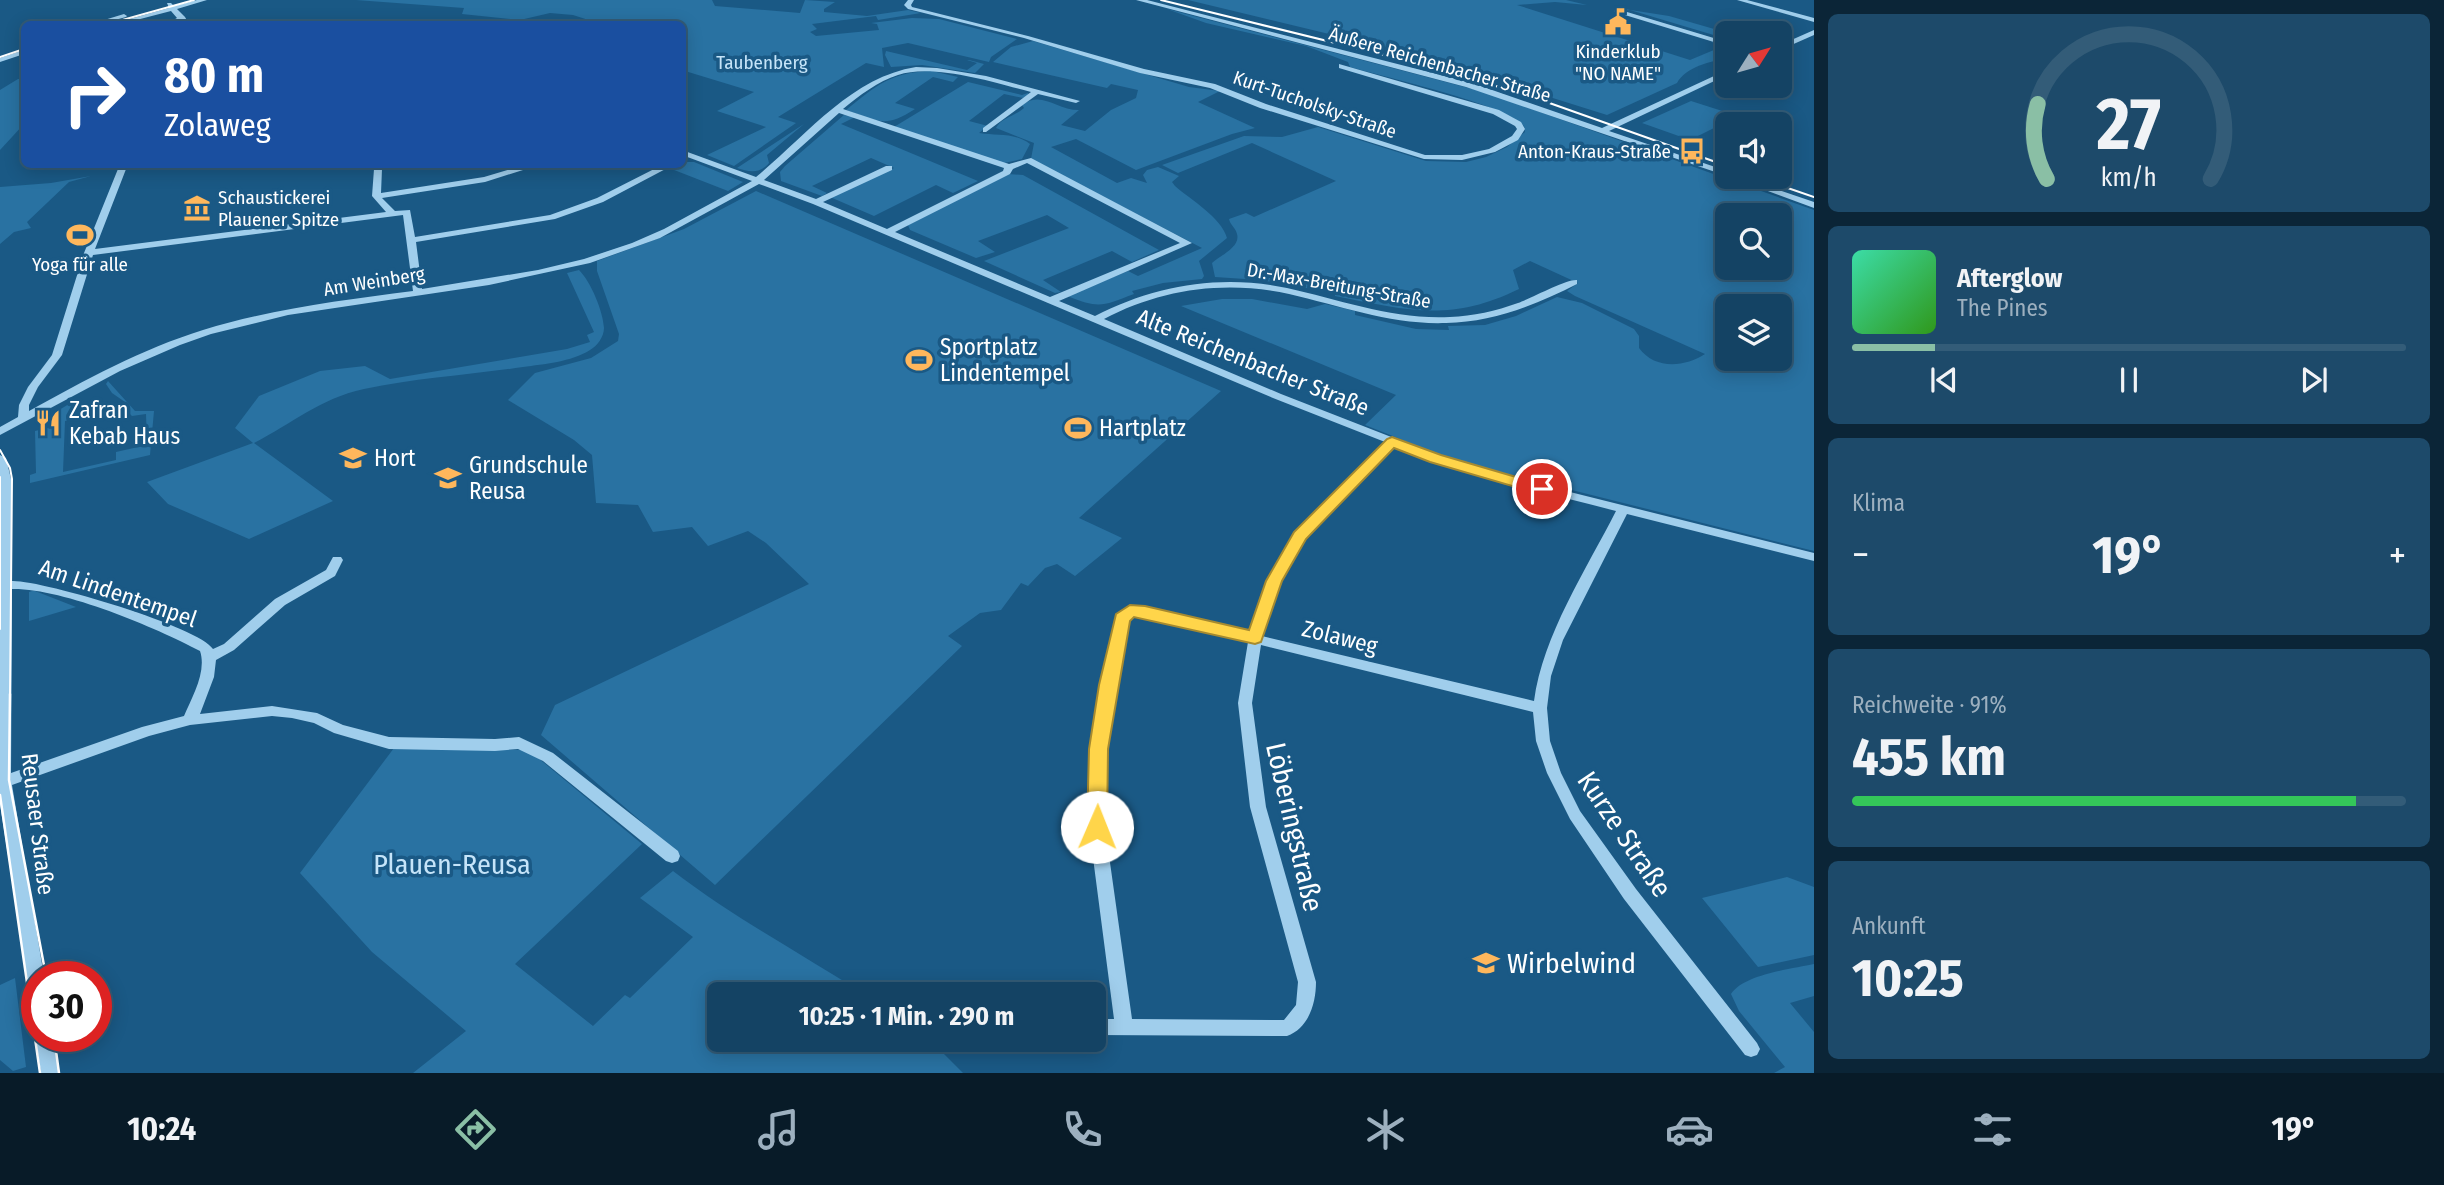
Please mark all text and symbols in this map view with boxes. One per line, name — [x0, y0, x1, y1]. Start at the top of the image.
public building icon: Kinderklub "NO NAME" — [1603, 7, 1633, 37]
north arrow — [1715, 21, 1792, 98]
map controls — [1715, 21, 1792, 371]
street label: Äußere Reichenbacher Straße — [1326, 22, 1553, 107]
place label: Kinderklub "NO NAME" — [1575, 40, 1661, 85]
text: 80 m — [164, 46, 264, 105]
icon: right — [49, 49, 140, 140]
park label: Taubenberg — [716, 51, 808, 74]
street label: Kurt-Tucholsky-Straße — [1230, 66, 1399, 143]
text: 27 — [2096, 81, 2161, 168]
text: Zolaweg — [164, 106, 271, 144]
button: sound — [1715, 112, 1792, 189]
bus stop icon: Anton-Kraus-Straße — [1677, 136, 1707, 166]
place label: Anton-Kraus-Straße — [1518, 140, 1671, 163]
text: km/h — [2101, 163, 2157, 193]
place label: Schaustickerei Plauener Spitze — [218, 186, 339, 231]
museum icon: Schaustickerei Plauener Spitze — [182, 193, 212, 223]
button: search — [1715, 203, 1792, 280]
sports icon: Yoga für alle — [65, 220, 95, 250]
place label: Yoga für alle — [32, 253, 128, 276]
street label: Dr.-Max-Breitung-Straße — [1245, 258, 1433, 313]
street label: Am Weinberg — [322, 262, 426, 301]
text: Afterglow — [1957, 263, 2062, 294]
button: layers — [1715, 294, 1792, 371]
text: The Pines — [1957, 294, 2048, 322]
street label: Alte Reichenbacher Straße — [1133, 303, 1373, 421]
place label: Sportplatz Lindentempel — [940, 333, 1070, 387]
sports icon: Sportplatz Lindentempel — [904, 345, 934, 375]
icon: previous — [1925, 361, 1963, 399]
icon: pause — [2110, 361, 2148, 399]
icon: next — [2295, 361, 2333, 399]
place label: Zafran Kebab Haus — [69, 396, 180, 450]
restaurant icon: Zafran Kebab Haus — [33, 408, 63, 438]
sports icon: Hartplatz — [1063, 413, 1093, 443]
place label: Hartplatz — [1099, 414, 1186, 442]
school or university icon: Hort — [338, 443, 368, 473]
place label: Hort — [374, 444, 416, 472]
place label: Grundschule Reusa — [469, 451, 588, 505]
pin — [1512, 459, 1572, 519]
school or university icon: Grundschule Reusa — [433, 463, 463, 493]
icon: arrive — [1523, 470, 1561, 508]
text: Klima — [1852, 489, 1905, 517]
text: 19° — [2092, 524, 2166, 587]
text: − — [1852, 532, 1869, 578]
text: + — [2389, 532, 2406, 578]
street label: Am Lindentempel — [35, 553, 201, 633]
street label: Zolaweg — [1299, 614, 1381, 660]
text: Reichweite · 91% — [1852, 691, 2007, 719]
text: 455 km — [1852, 726, 2006, 789]
street label: Löberingstraße — [1259, 739, 1330, 915]
street label: Reusaer Straße — [15, 752, 61, 896]
street label: Kurze Straße — [1571, 765, 1679, 903]
position arrow — [1060, 790, 1134, 864]
park label: Plauen-Reusa — [373, 848, 531, 881]
text: Ankunft — [1852, 912, 1926, 940]
place label: Wirbelwind — [1507, 947, 1636, 980]
text: 10:25 — [1852, 947, 1964, 1010]
school or university icon: Wirbelwind — [1471, 948, 1501, 978]
speed limit sign: 30 — [21, 961, 112, 1052]
text: 10:25 · 1 Min. · 290 m — [799, 1001, 1014, 1032]
icon: directions — [451, 1105, 500, 1154]
icon: music — [754, 1105, 803, 1154]
icon: phone — [1058, 1105, 1107, 1154]
icon: climate — [1361, 1105, 1410, 1154]
icon: car — [1665, 1105, 1714, 1154]
icon: filters — [1968, 1105, 2017, 1154]
text: 10:24 — [127, 1110, 196, 1148]
text: 19° — [2272, 1110, 2317, 1148]

